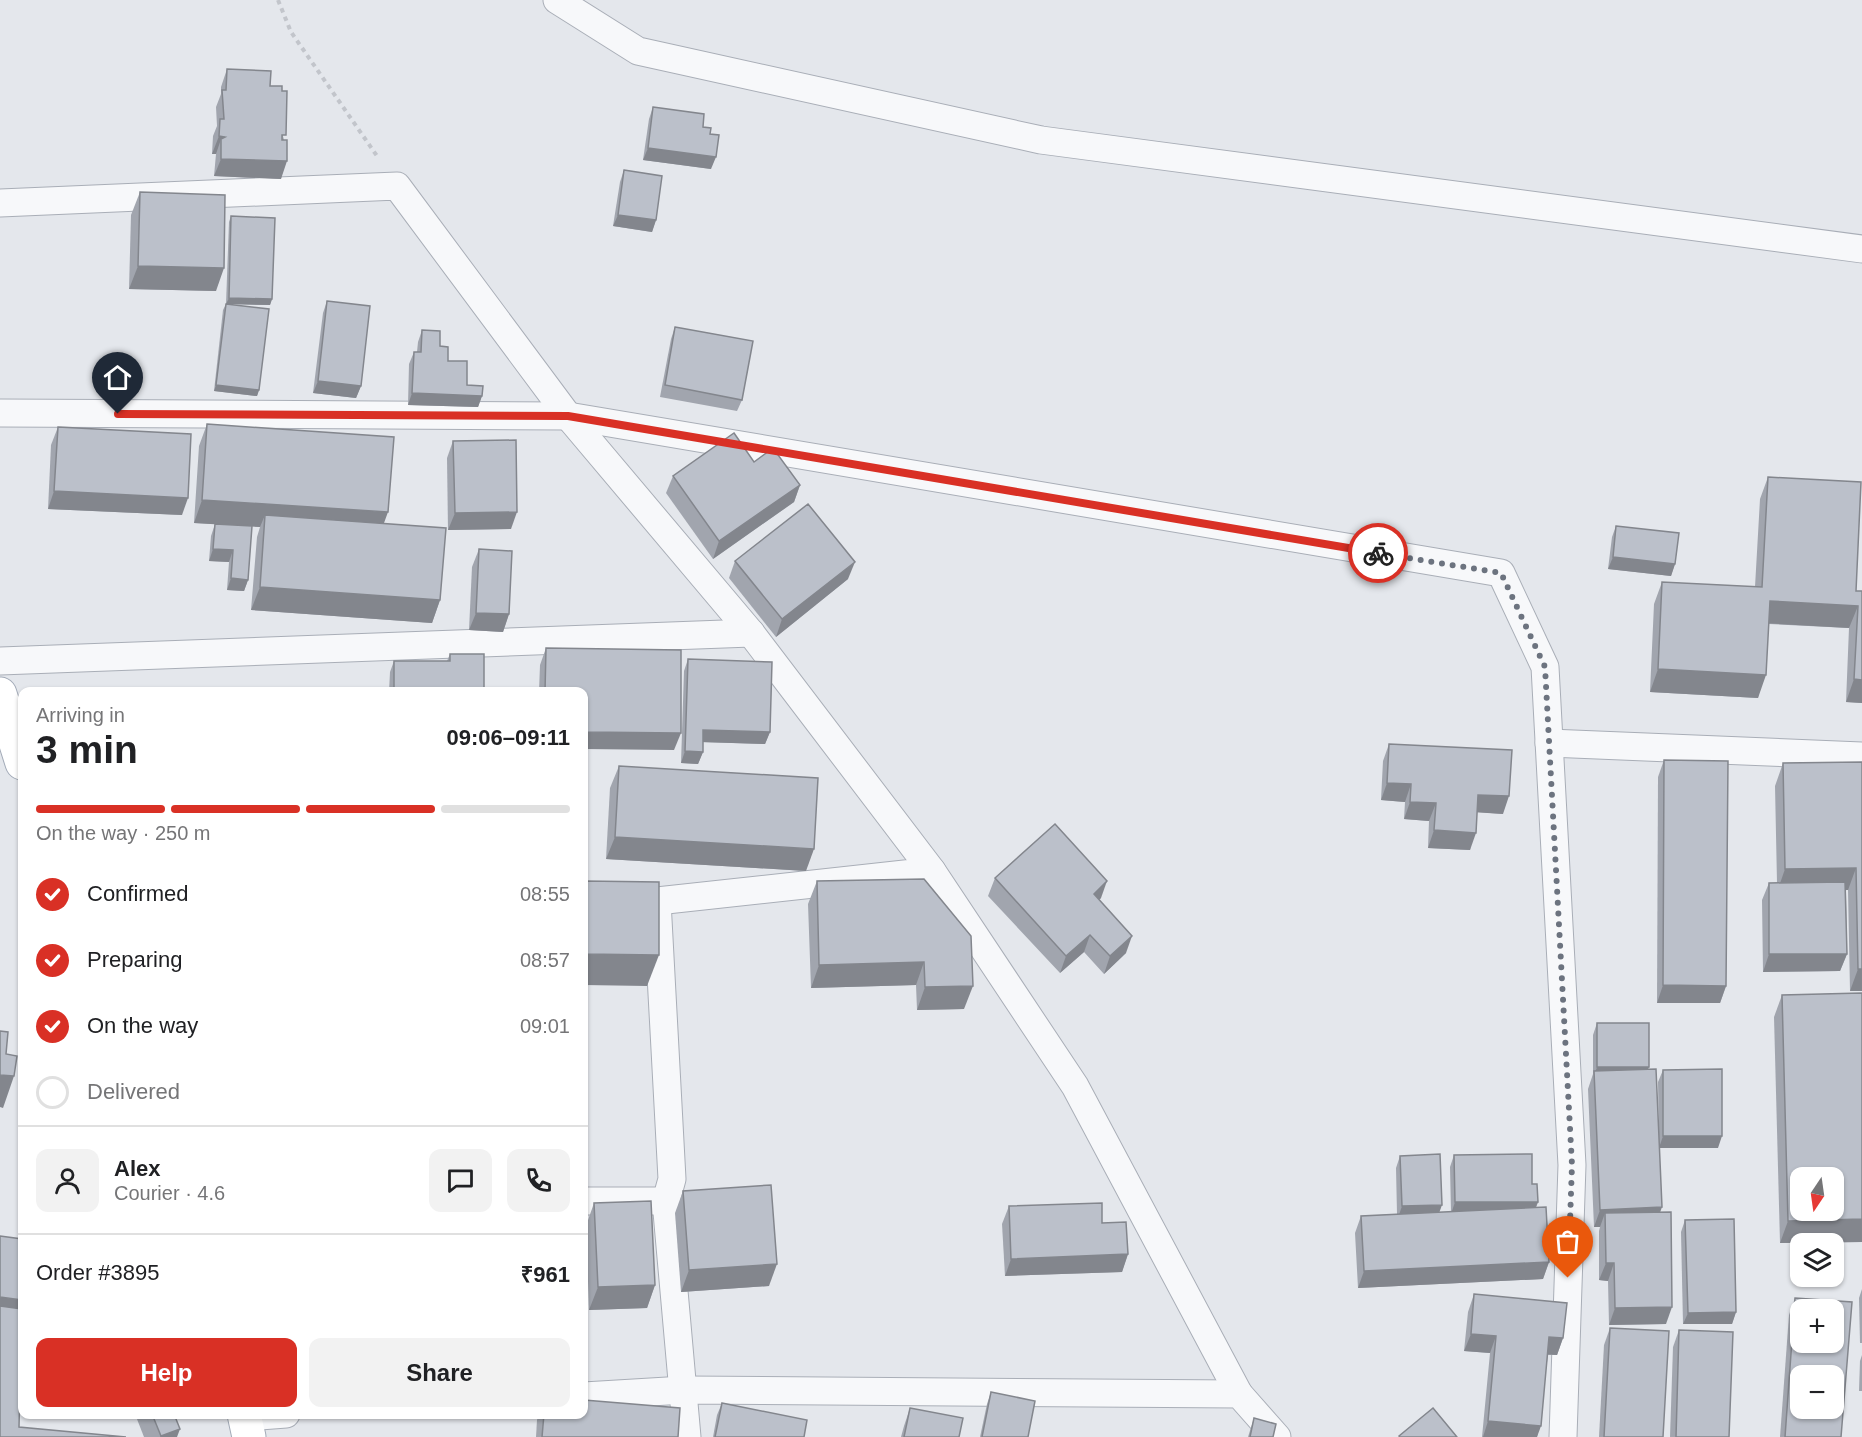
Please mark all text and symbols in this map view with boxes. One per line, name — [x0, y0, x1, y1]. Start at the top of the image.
pin — [92, 352, 143, 414]
icon: home — [101, 361, 134, 394]
courier — [1348, 523, 1408, 583]
icon: bike — [1362, 537, 1395, 570]
text: Arriving in — [36, 704, 125, 726]
text: 09:06–09:11 — [446, 725, 570, 750]
text: 3 min — [36, 728, 138, 771]
text: On the way · 250 m — [36, 822, 211, 844]
icon: check — [36, 878, 69, 911]
text: Confirmed — [87, 881, 188, 906]
text: 08:55 — [520, 883, 570, 905]
icon: check — [36, 944, 69, 977]
text: Preparing — [87, 947, 182, 972]
text: 08:57 — [520, 949, 570, 971]
icon: check — [36, 1010, 69, 1043]
text: On the way — [87, 1013, 198, 1038]
text: 09:01 — [520, 1015, 570, 1037]
text: Delivered — [87, 1079, 180, 1104]
button: person — [36, 1149, 99, 1212]
button: chat — [429, 1149, 492, 1212]
button: phone — [507, 1149, 570, 1212]
text: Alex — [114, 1156, 160, 1181]
north arrow — [1790, 1167, 1844, 1221]
map controls — [1790, 1167, 1844, 1419]
text: Courier · 4.6 — [114, 1182, 225, 1204]
pin — [1542, 1216, 1593, 1278]
icon: bag — [1551, 1225, 1584, 1258]
button: layers — [1790, 1233, 1844, 1287]
text: Order #3895 — [36, 1260, 160, 1285]
text: ₹961 — [521, 1262, 570, 1287]
button: + — [1790, 1299, 1844, 1353]
button: Help — [36, 1338, 297, 1407]
button: Share — [309, 1338, 570, 1407]
button: − — [1790, 1365, 1844, 1419]

